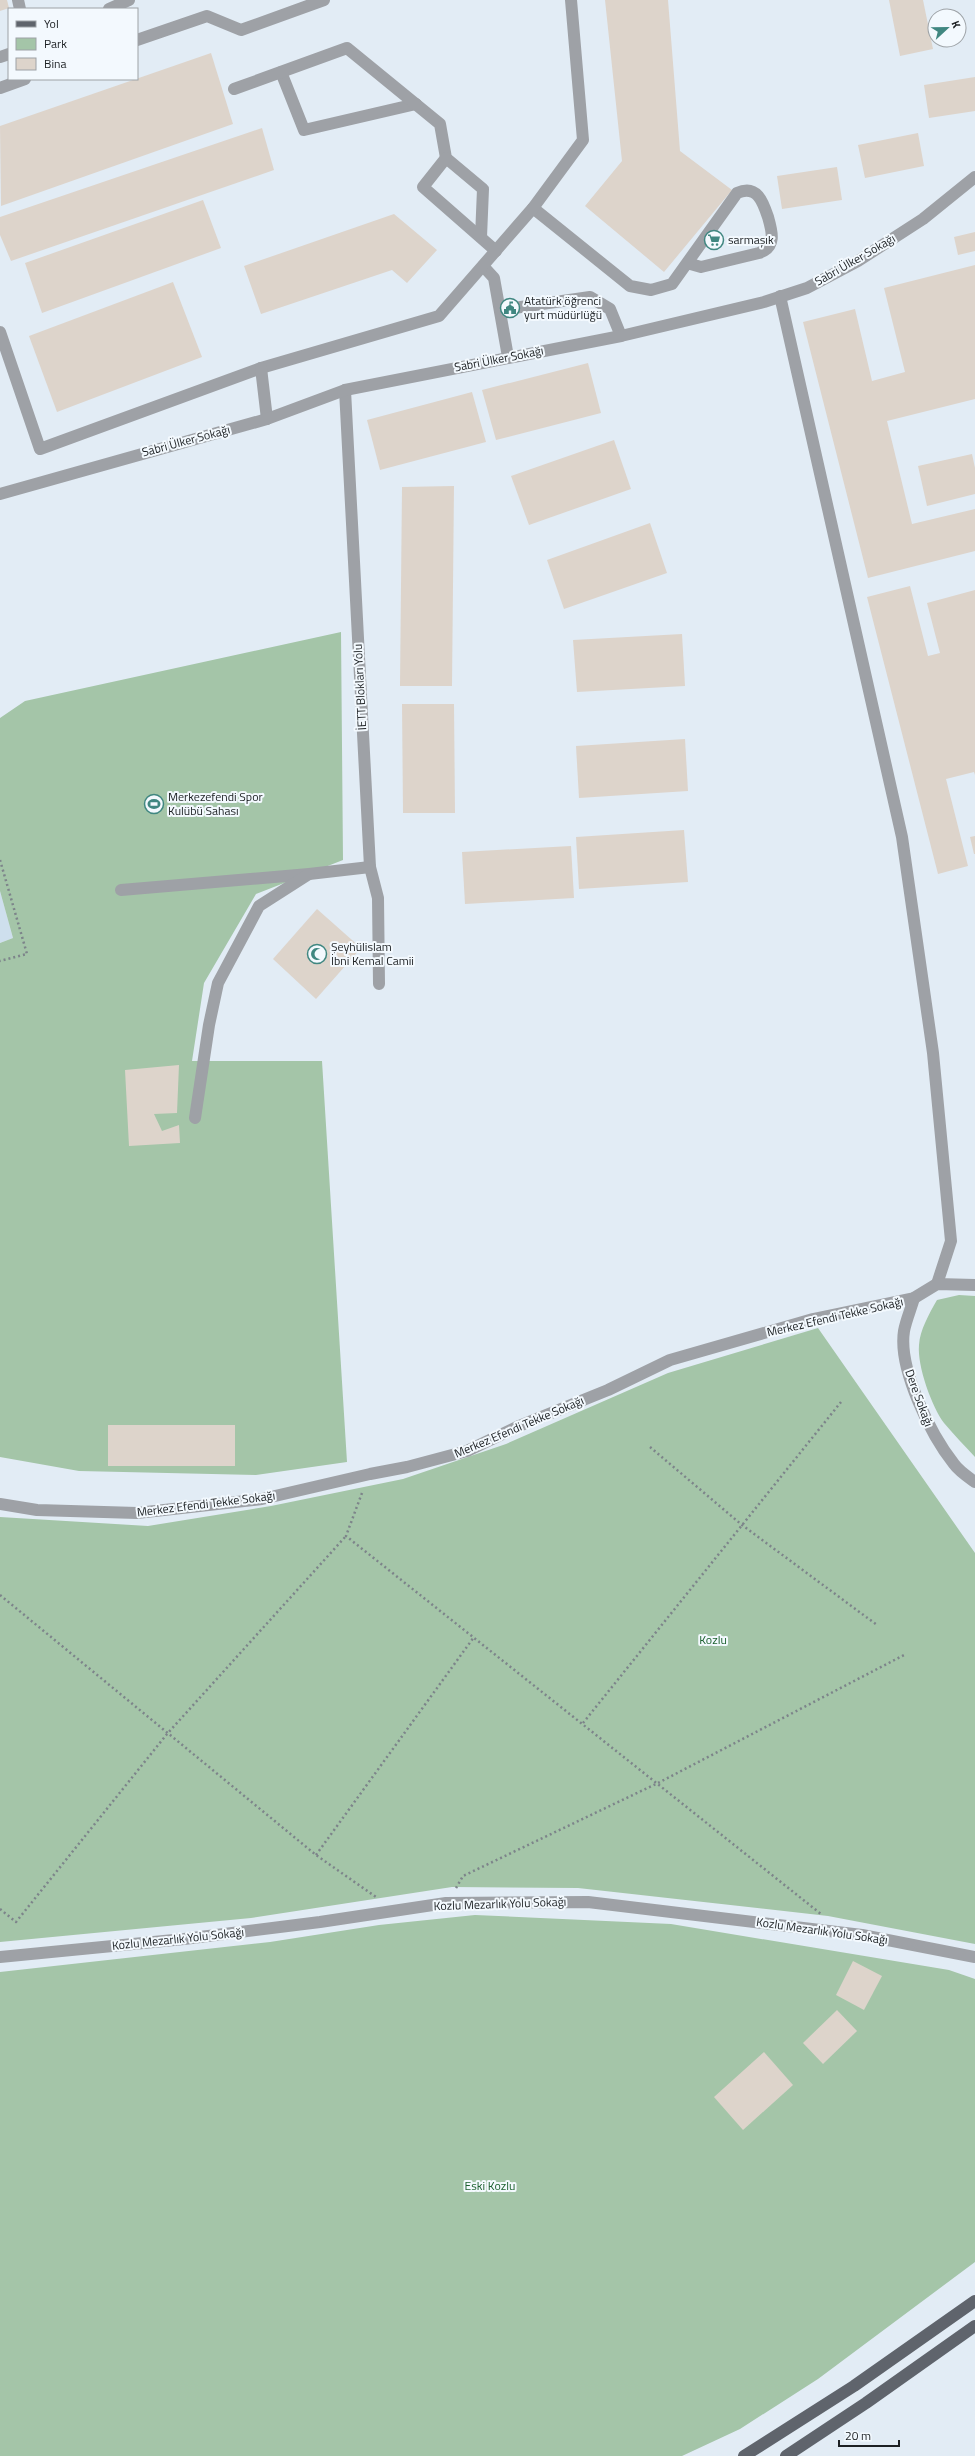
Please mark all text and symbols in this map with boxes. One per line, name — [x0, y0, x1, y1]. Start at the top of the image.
legend — [8, 8, 138, 80]
north arrow — [927, 8, 967, 48]
text: Yol — [44, 14, 59, 33]
text: K — [948, 18, 965, 31]
text: Park — [44, 34, 67, 53]
text: Bina — [44, 54, 66, 73]
supermarket icon: sarmaşık — [703, 229, 725, 251]
street label: Sabri Ülker Sokağı — [811, 229, 899, 290]
place label: sarmaşık — [728, 230, 774, 249]
place label: Atatürk öğrenci yurt müdürlüğü — [524, 291, 602, 324]
public building icon: Atatürk öğrenci yurt müdürlüğü — [499, 297, 521, 319]
street label: Sabri Ülker Sokağı — [453, 341, 545, 376]
street label: Sabri Ülker Sokağı — [140, 420, 232, 461]
street label: İETT Blokları Yolu — [348, 643, 371, 731]
place label: Merkezefendi Spor Kulübü Sahası — [168, 787, 263, 820]
sports icon: Merkezefendi Spor Kulübü Sahası — [143, 793, 165, 815]
place label: Şeyhülislam İbni Kemal Camii — [331, 937, 414, 970]
mosque icon: Şeyhülislam İbni Kemal Camii — [306, 943, 328, 965]
street label: Merkez Efendi Tekke Sokağı — [765, 1292, 905, 1341]
street label: Dere Sokağı — [900, 1366, 939, 1429]
street label: Merkez Efendi Tekke Sokağı — [451, 1391, 587, 1462]
street label: Merkez Efendi Tekke Sokağı — [136, 1486, 276, 1521]
park label: Kozlu — [699, 1630, 727, 1649]
street label: Kozlu Mezarlık Yolu Sokağı — [433, 1892, 567, 1915]
street label: Kozlu Mezarlık Yolu Sokağı — [755, 1912, 889, 1949]
street label: Kozlu Mezarlık Yolu Sokağı — [111, 1922, 245, 1955]
park label: Eski Kozlu — [465, 2176, 515, 2195]
scale bar — [839, 2422, 899, 2448]
text: 20 m — [845, 2426, 871, 2445]

